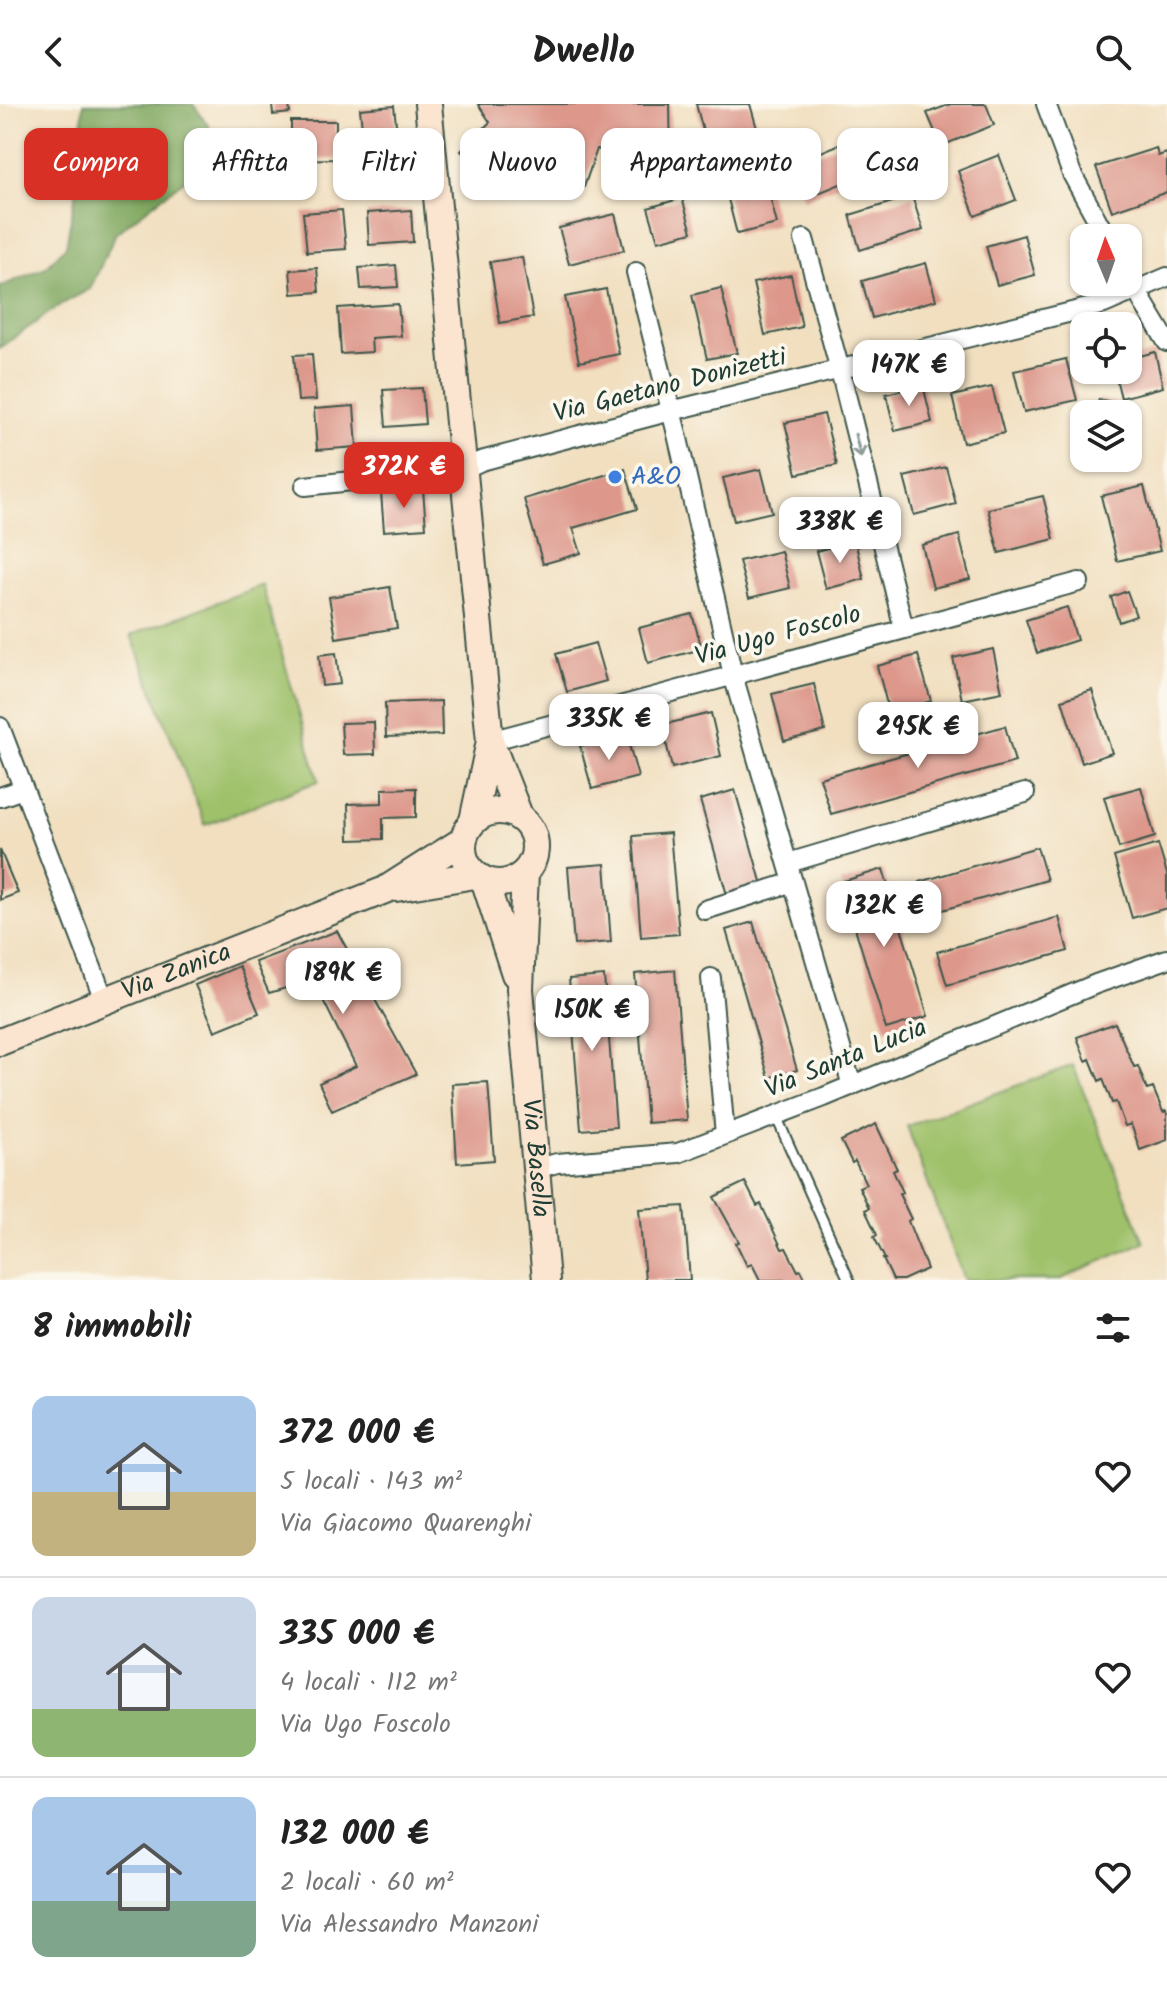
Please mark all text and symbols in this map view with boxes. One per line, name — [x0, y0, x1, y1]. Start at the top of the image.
text: Dwello — [532, 24, 635, 81]
icon: back — [32, 30, 76, 74]
icon: search — [1091, 30, 1135, 74]
chip: Compra — [24, 128, 168, 200]
chip: Affitta — [184, 128, 317, 200]
chip: Filtri — [333, 128, 444, 200]
chip: Nuovo — [460, 128, 585, 200]
chip: Appartamento — [601, 128, 821, 200]
chip: Casa — [837, 128, 948, 200]
north arrow — [1070, 224, 1142, 296]
map controls — [1070, 224, 1142, 472]
button: locate — [1070, 312, 1142, 384]
street label: Via Gaetano Donizetti — [549, 336, 793, 435]
pin: 147K € — [844, 340, 974, 408]
text: 147K € — [871, 345, 947, 387]
button: layers — [1070, 400, 1142, 472]
one-way arrow — [851, 433, 866, 458]
pin: 372K € — [339, 442, 469, 510]
text: 372K € — [362, 447, 446, 489]
place label: A&O — [631, 456, 681, 498]
marker: A&O — [606, 468, 624, 486]
pin: 338K € — [775, 497, 905, 565]
text: 338K € — [797, 502, 883, 544]
street label: Via Ugo Foscolo — [690, 594, 866, 678]
pin: 335K € — [544, 694, 674, 762]
text: 335K € — [567, 699, 651, 741]
pin: 295K € — [853, 702, 983, 770]
text: 295K € — [876, 707, 960, 749]
pin: 132K € — [819, 881, 949, 949]
text: 132K € — [844, 886, 924, 928]
street label: Via Zanica — [116, 932, 238, 1013]
pin: 189K € — [278, 948, 408, 1016]
text: 189K € — [304, 953, 382, 995]
pin: 150K € — [527, 985, 657, 1053]
text: 150K € — [554, 990, 630, 1032]
street label: Via Santa Lucia — [758, 1007, 934, 1111]
street label: Via Basella — [509, 1097, 561, 1219]
text: 8 immobili — [32, 1301, 191, 1355]
icon: filters — [1091, 1306, 1135, 1350]
text: 372 000 € — [280, 1407, 435, 1461]
icon: home — [96, 1428, 192, 1524]
icon: heart — [1091, 1454, 1135, 1498]
text: 5 locali · 143 m² — [280, 1461, 462, 1503]
text: Via Giacomo Quarenghi — [280, 1503, 531, 1545]
text: 335 000 € — [280, 1608, 434, 1662]
icon: home — [96, 1629, 192, 1725]
icon: heart — [1091, 1655, 1135, 1699]
text: 4 locali · 112 m² — [280, 1662, 457, 1704]
text: Via Ugo Foscolo — [280, 1704, 451, 1746]
text: 132 000 € — [280, 1808, 429, 1862]
icon: home — [96, 1829, 192, 1925]
icon: heart — [1091, 1855, 1135, 1899]
text: 2 locali · 60 m² — [280, 1862, 454, 1904]
text: Via Alessandro Manzoni — [280, 1904, 538, 1946]

